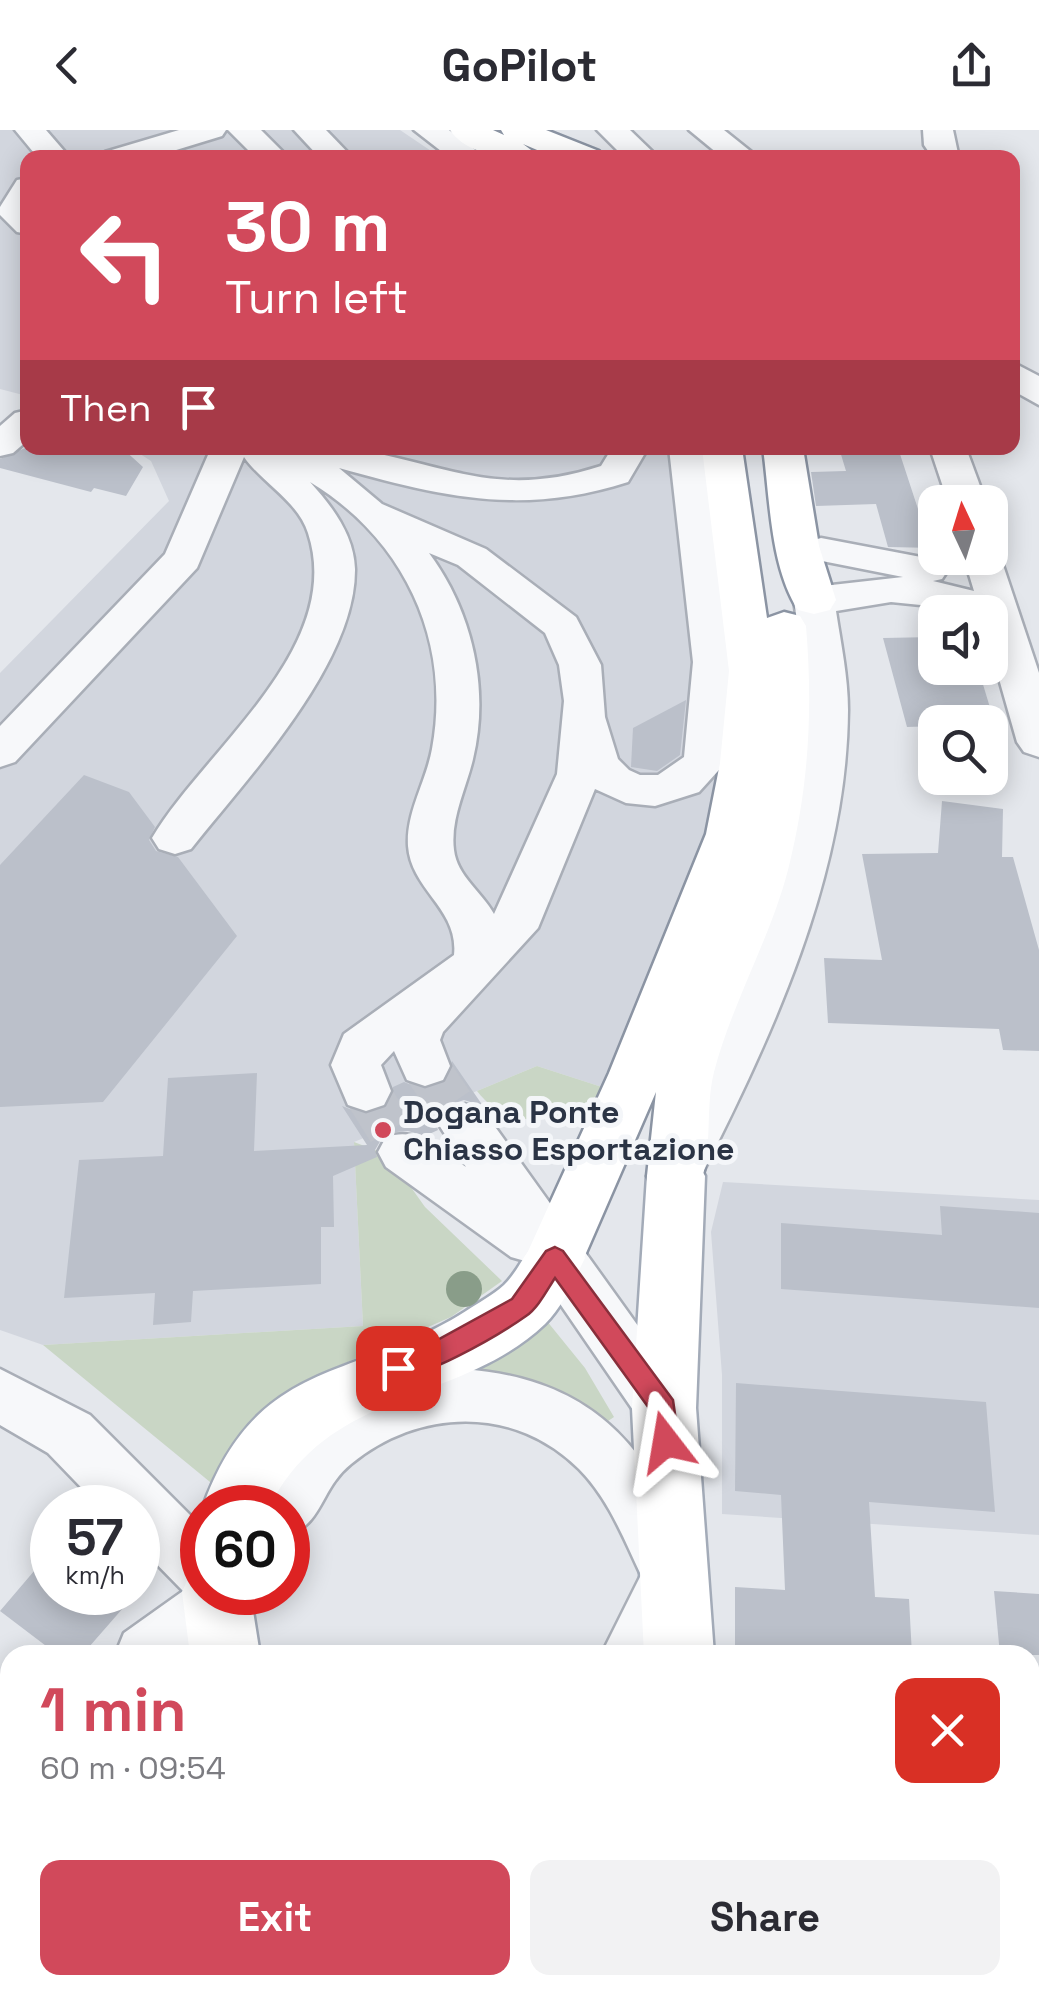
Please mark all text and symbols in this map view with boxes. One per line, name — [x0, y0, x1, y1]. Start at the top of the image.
text: GoPilot — [442, 37, 597, 94]
icon: back — [40, 38, 95, 93]
icon: share — [944, 38, 999, 93]
text: 30 m — [225, 182, 390, 271]
icon: left — [60, 190, 190, 320]
text: Turn left — [225, 269, 408, 326]
icon: arrive — [171, 380, 226, 435]
text: Then — [60, 384, 151, 432]
north arrow — [918, 485, 1008, 575]
map controls — [918, 485, 1008, 795]
button: sound — [918, 595, 1008, 685]
button: search — [918, 705, 1008, 795]
place label: Dogana Ponte Chiasso Esportazione — [403, 1092, 735, 1169]
marker: Dogana Ponte Chiasso Esportazione — [372, 1119, 394, 1141]
pin — [356, 1326, 441, 1411]
icon: arrive — [371, 1341, 426, 1396]
position arrow — [614, 1390, 718, 1494]
speed limit sign: 60 — [180, 1485, 310, 1615]
text: 57 — [66, 1506, 124, 1570]
text: km/h — [65, 1559, 125, 1591]
text: 1 min — [40, 1672, 187, 1749]
button: close — [895, 1678, 1000, 1783]
text: 60 m · 09:54 — [40, 1748, 226, 1788]
button: Exit — [40, 1860, 510, 1975]
button: Share — [530, 1860, 1000, 1975]

